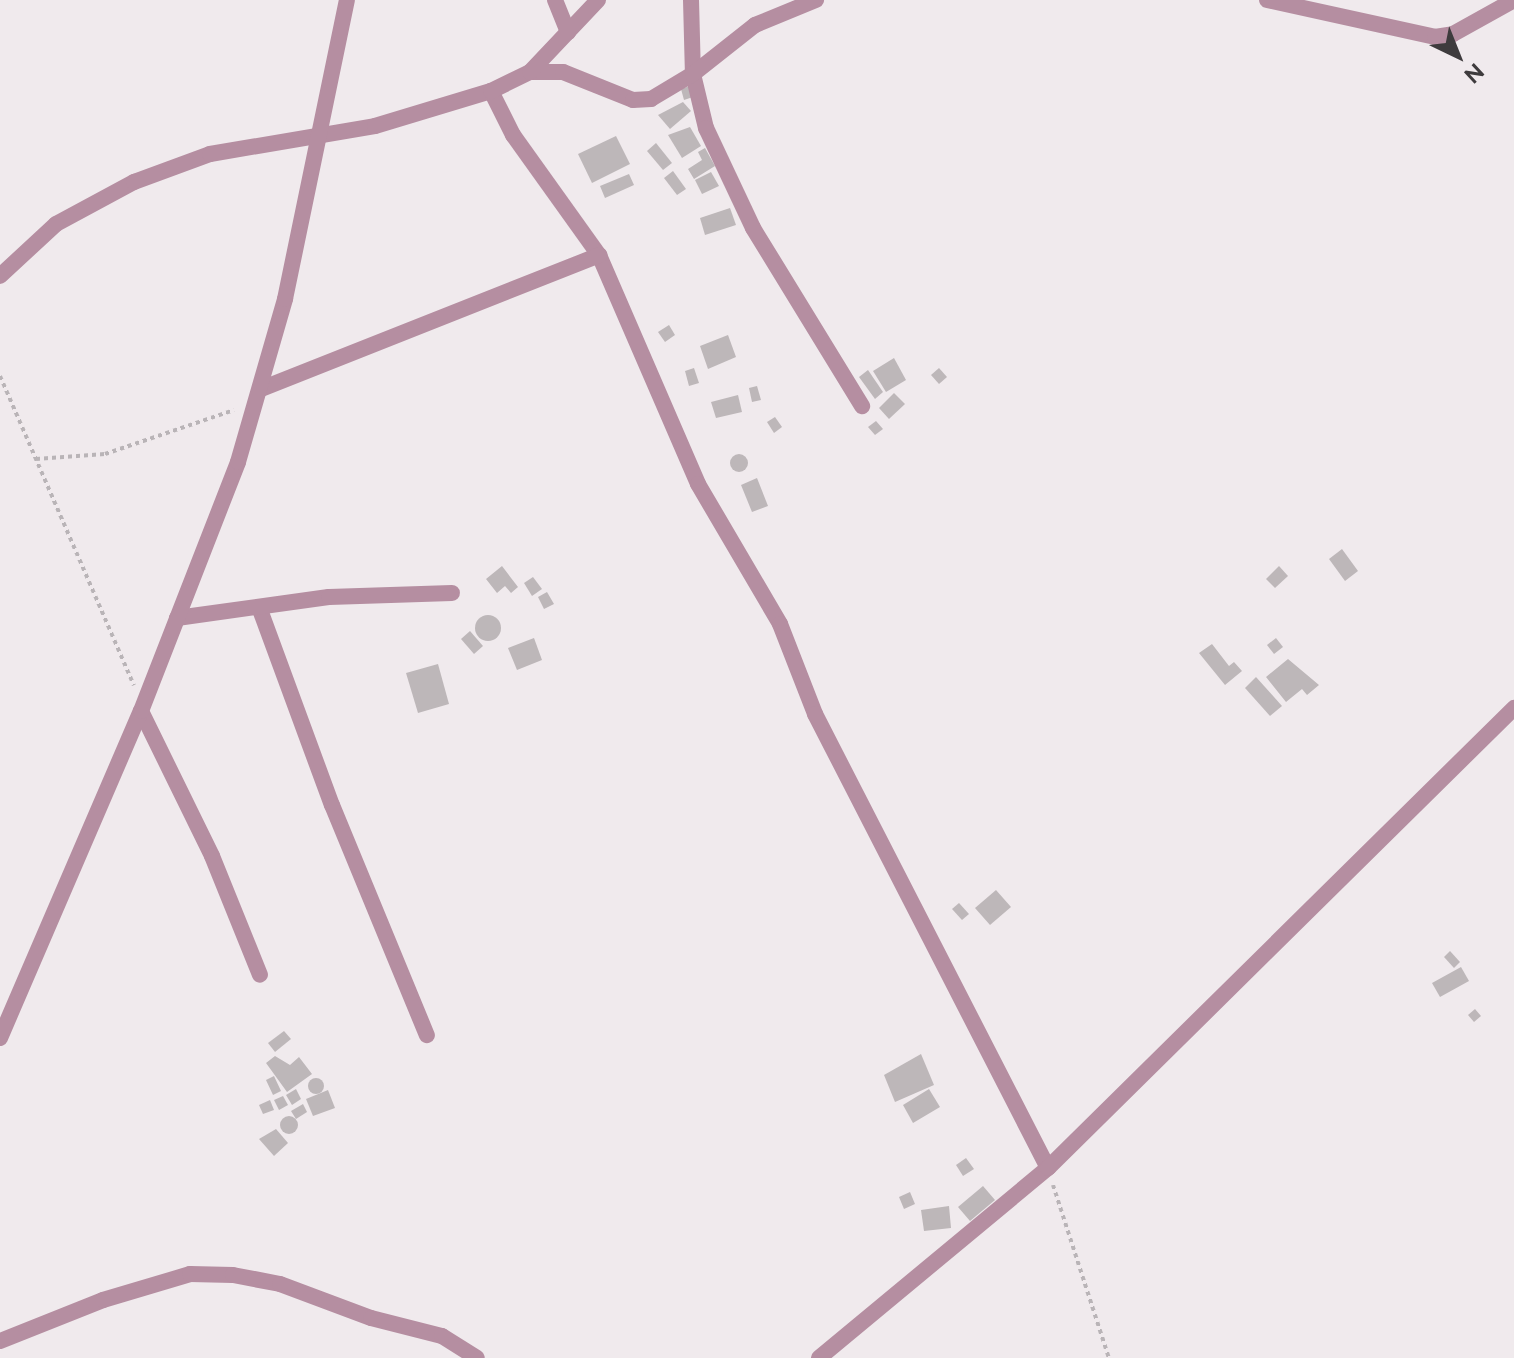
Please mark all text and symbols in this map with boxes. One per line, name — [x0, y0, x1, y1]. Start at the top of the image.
north arrow — [1418, 16, 1498, 96]
text: N — [1459, 58, 1489, 89]

